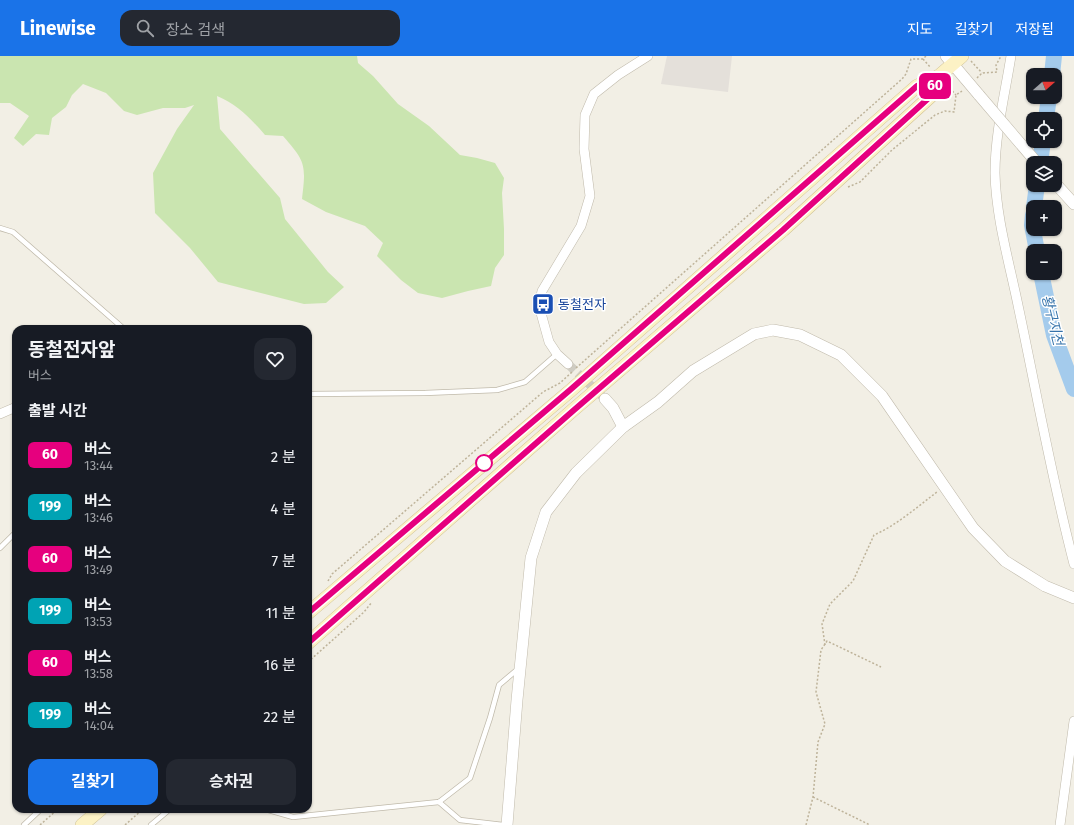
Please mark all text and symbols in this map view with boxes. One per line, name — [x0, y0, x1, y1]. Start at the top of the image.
search box — [120, 10, 400, 46]
text: Linewise — [20, 17, 96, 40]
icon: search — [134, 17, 156, 39]
text: 장소 검색 — [166, 21, 225, 39]
text: 지도 — [907, 21, 933, 38]
text: 길찾기 — [955, 21, 993, 38]
text: 저장됨 — [1015, 21, 1054, 38]
north arrow — [1026, 68, 1062, 104]
map controls — [1026, 68, 1062, 280]
line badge: 60 — [917, 73, 953, 99]
text: 60 — [927, 77, 943, 94]
button: locate — [1026, 112, 1062, 148]
button: layers — [1026, 156, 1062, 192]
button: + — [1026, 200, 1062, 236]
button: − — [1026, 244, 1062, 280]
bus stop icon: 동철전자 — [530, 291, 556, 317]
water label: 황구지천 — [1038, 293, 1067, 348]
place label: 동철전자 — [558, 297, 606, 312]
text: 동철전자앞 — [28, 338, 115, 361]
button: heart — [254, 338, 296, 380]
text: 버스 — [28, 368, 52, 383]
text: 출발 시간 — [28, 402, 87, 420]
text: 버스 — [84, 440, 112, 458]
text: 60 — [42, 446, 58, 463]
text: 2 분 — [271, 448, 296, 466]
unlabelled marker — [475, 454, 493, 472]
text: 13:44 — [84, 458, 113, 473]
text: 버스 — [84, 492, 112, 510]
text: 199 — [39, 498, 61, 515]
text: 4 분 — [270, 500, 296, 518]
text: 13:46 — [84, 510, 113, 525]
text: 버스 — [84, 544, 112, 562]
text: 60 — [42, 550, 58, 567]
text: 7 분 — [272, 552, 296, 570]
text: 13:49 — [84, 562, 113, 577]
text: 버스 — [84, 596, 112, 614]
text: 199 — [39, 602, 61, 619]
text: 11 분 — [265, 604, 296, 622]
text: 13:53 — [84, 614, 112, 629]
text: 버스 — [84, 648, 112, 666]
text: 60 — [42, 654, 58, 671]
text: 16 분 — [264, 656, 296, 674]
text: 13:58 — [84, 666, 113, 681]
text: 버스 — [84, 700, 112, 718]
text: 199 — [39, 706, 61, 723]
text: 22 분 — [263, 708, 296, 726]
text: 14:04 — [84, 718, 114, 733]
button: 길찾기 — [28, 759, 158, 805]
button: 승차권 — [166, 759, 296, 805]

